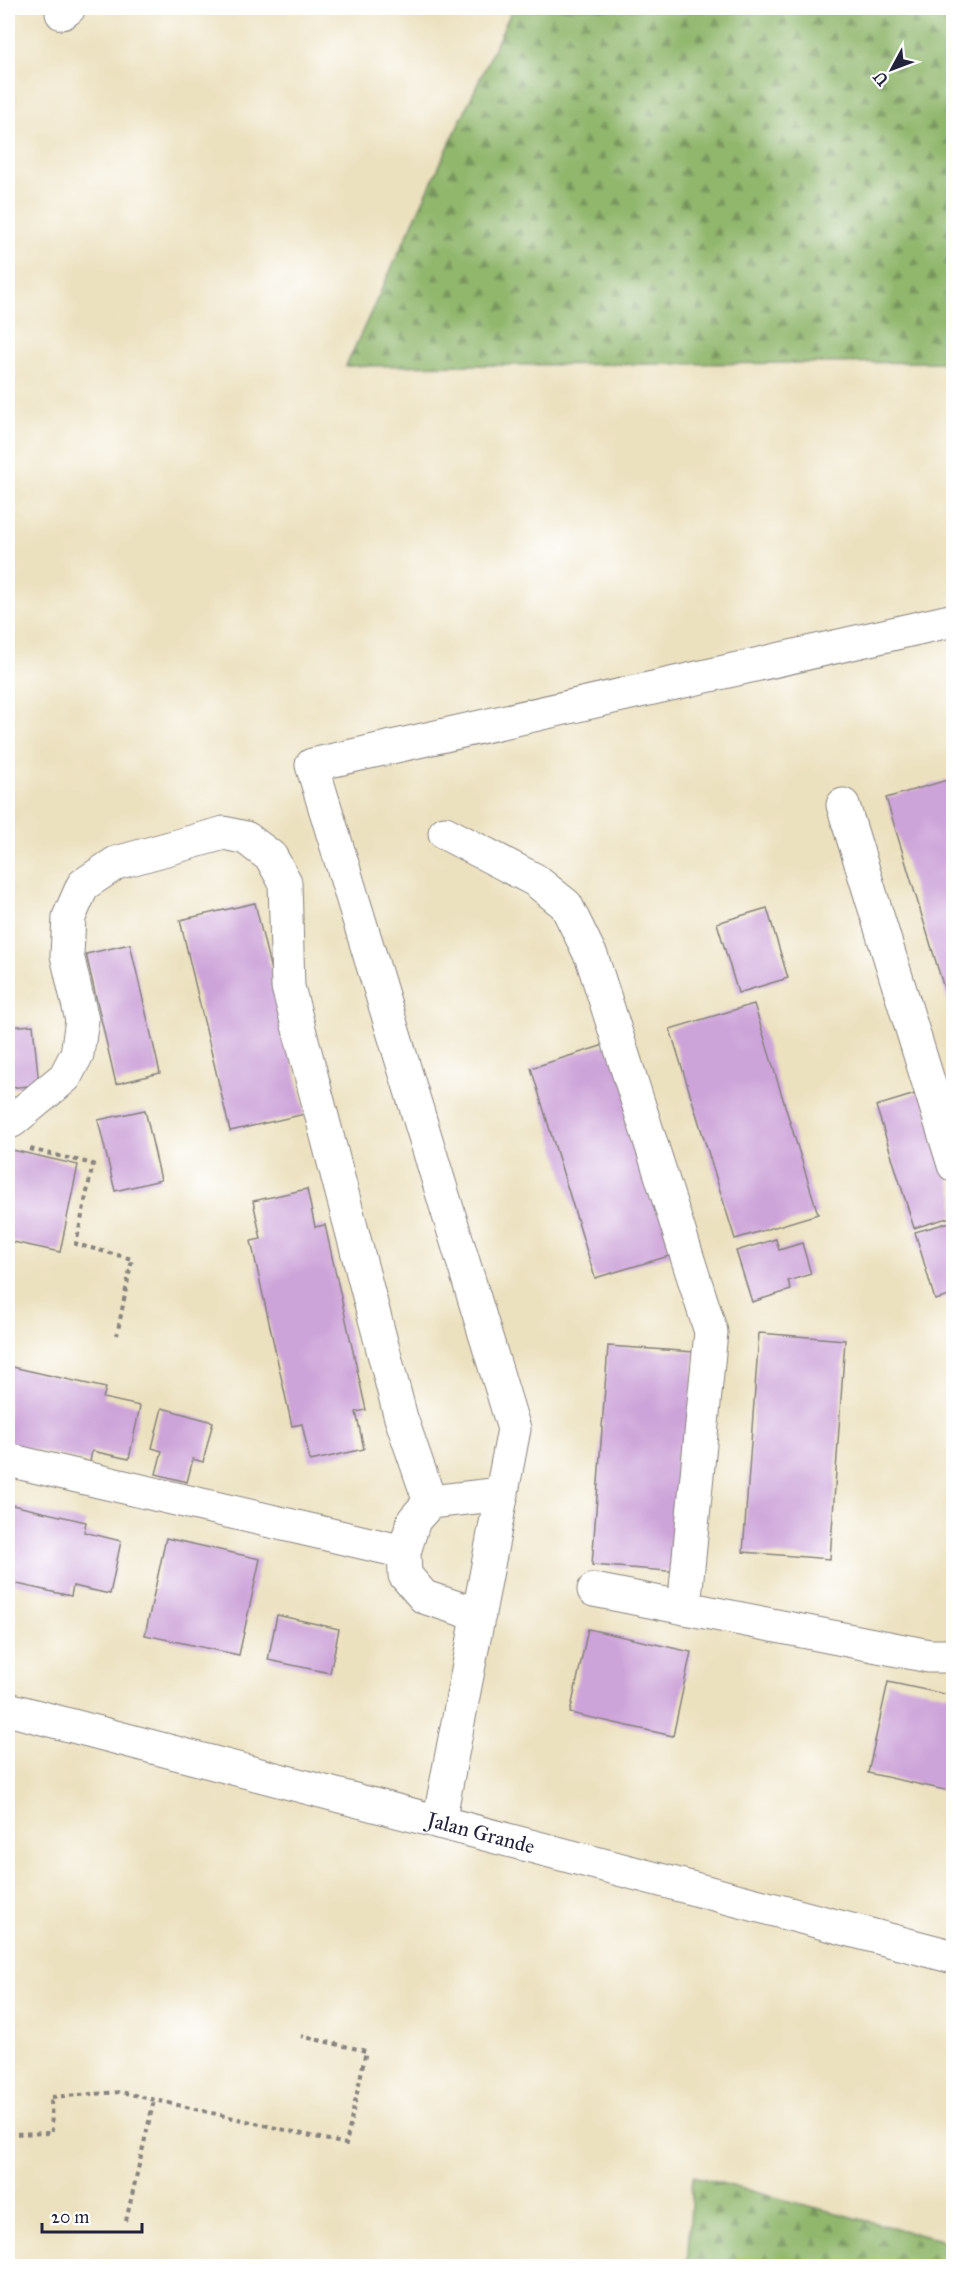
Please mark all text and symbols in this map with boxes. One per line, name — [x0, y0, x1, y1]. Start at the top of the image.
north arrow — [862, 39, 922, 99]
text: U — [870, 67, 892, 90]
street label: Jalan Grande — [423, 1806, 538, 1860]
scale bar — [42, 2196, 142, 2234]
text: 20 m — [51, 2206, 89, 2228]

